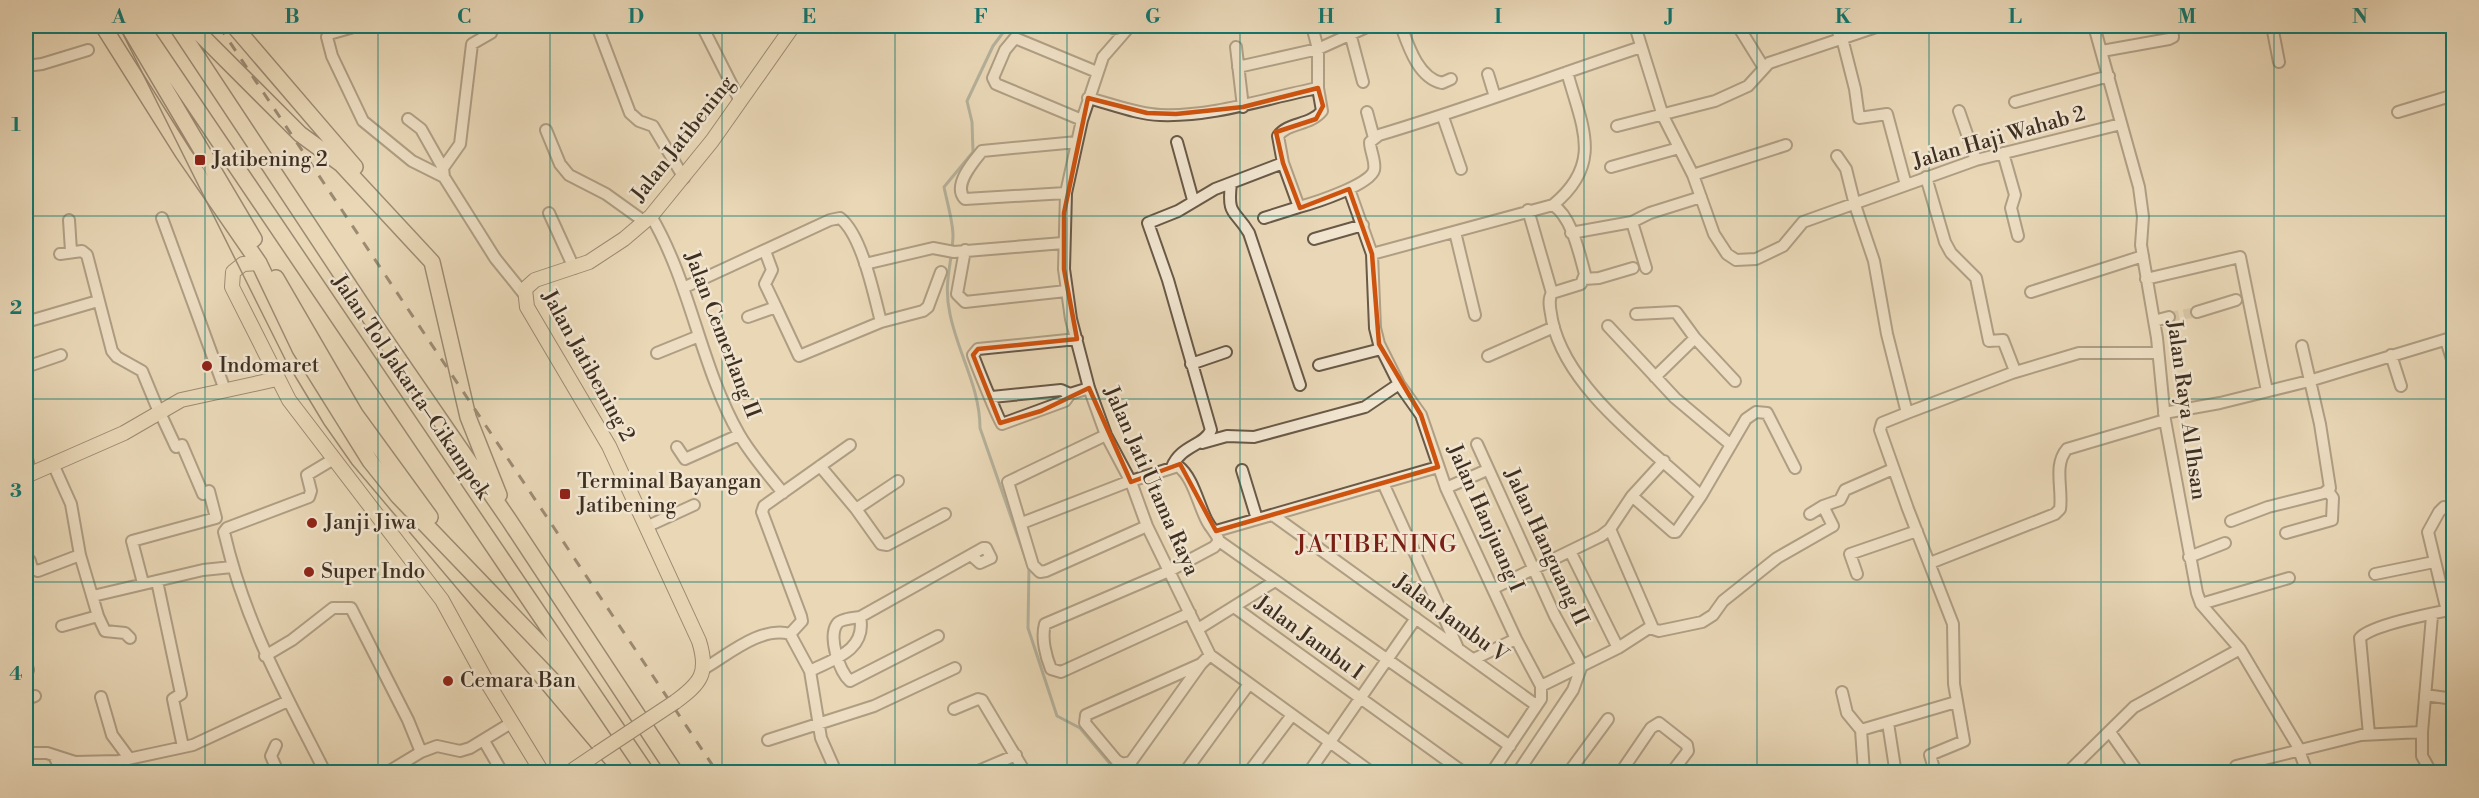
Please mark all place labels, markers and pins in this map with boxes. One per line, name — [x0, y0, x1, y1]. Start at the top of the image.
place label: Jatibening 2 — [211, 147, 328, 173]
marker: Jatibening 2 — [193, 153, 207, 167]
place label: Indomaret — [219, 353, 320, 379]
marker: Indomaret — [200, 359, 214, 373]
place label: Terminal Bayangan Jatibening — [576, 469, 762, 519]
marker: Terminal Bayangan Jatibening — [558, 487, 572, 501]
place label: Janji Jiwa — [323, 510, 416, 536]
marker: Janji Jiwa — [305, 516, 319, 530]
place label: Super Indo — [321, 559, 425, 585]
marker: Super Indo — [302, 565, 316, 579]
place label: Cemara Ban — [460, 668, 576, 694]
marker: Cemara Ban — [441, 674, 455, 688]

